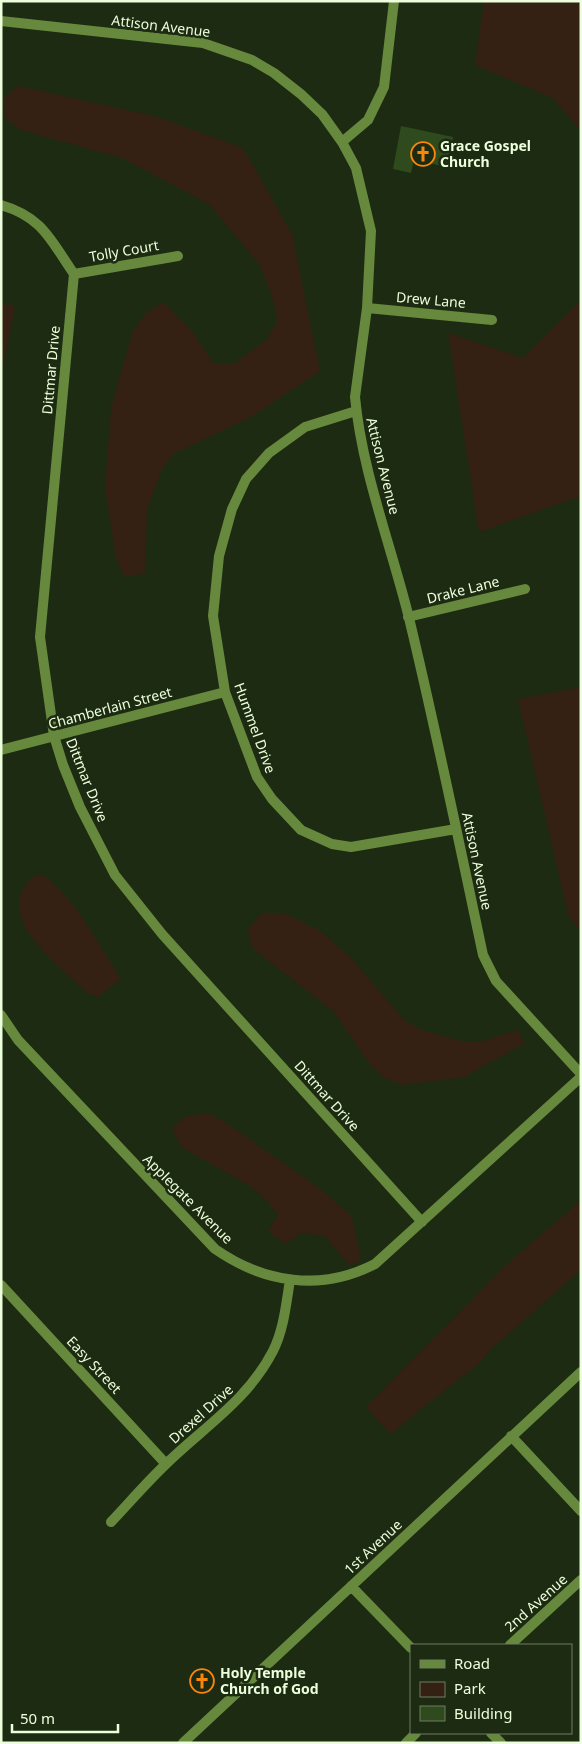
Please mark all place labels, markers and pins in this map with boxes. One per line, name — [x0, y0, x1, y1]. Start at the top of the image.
place label: Grace Gospel Church — [440, 136, 531, 171]
church icon: Grace Gospel Church — [410, 141, 436, 167]
place label: Holy Temple Church of God — [220, 1663, 319, 1698]
church icon: Holy Temple Church of God — [189, 1668, 215, 1694]

